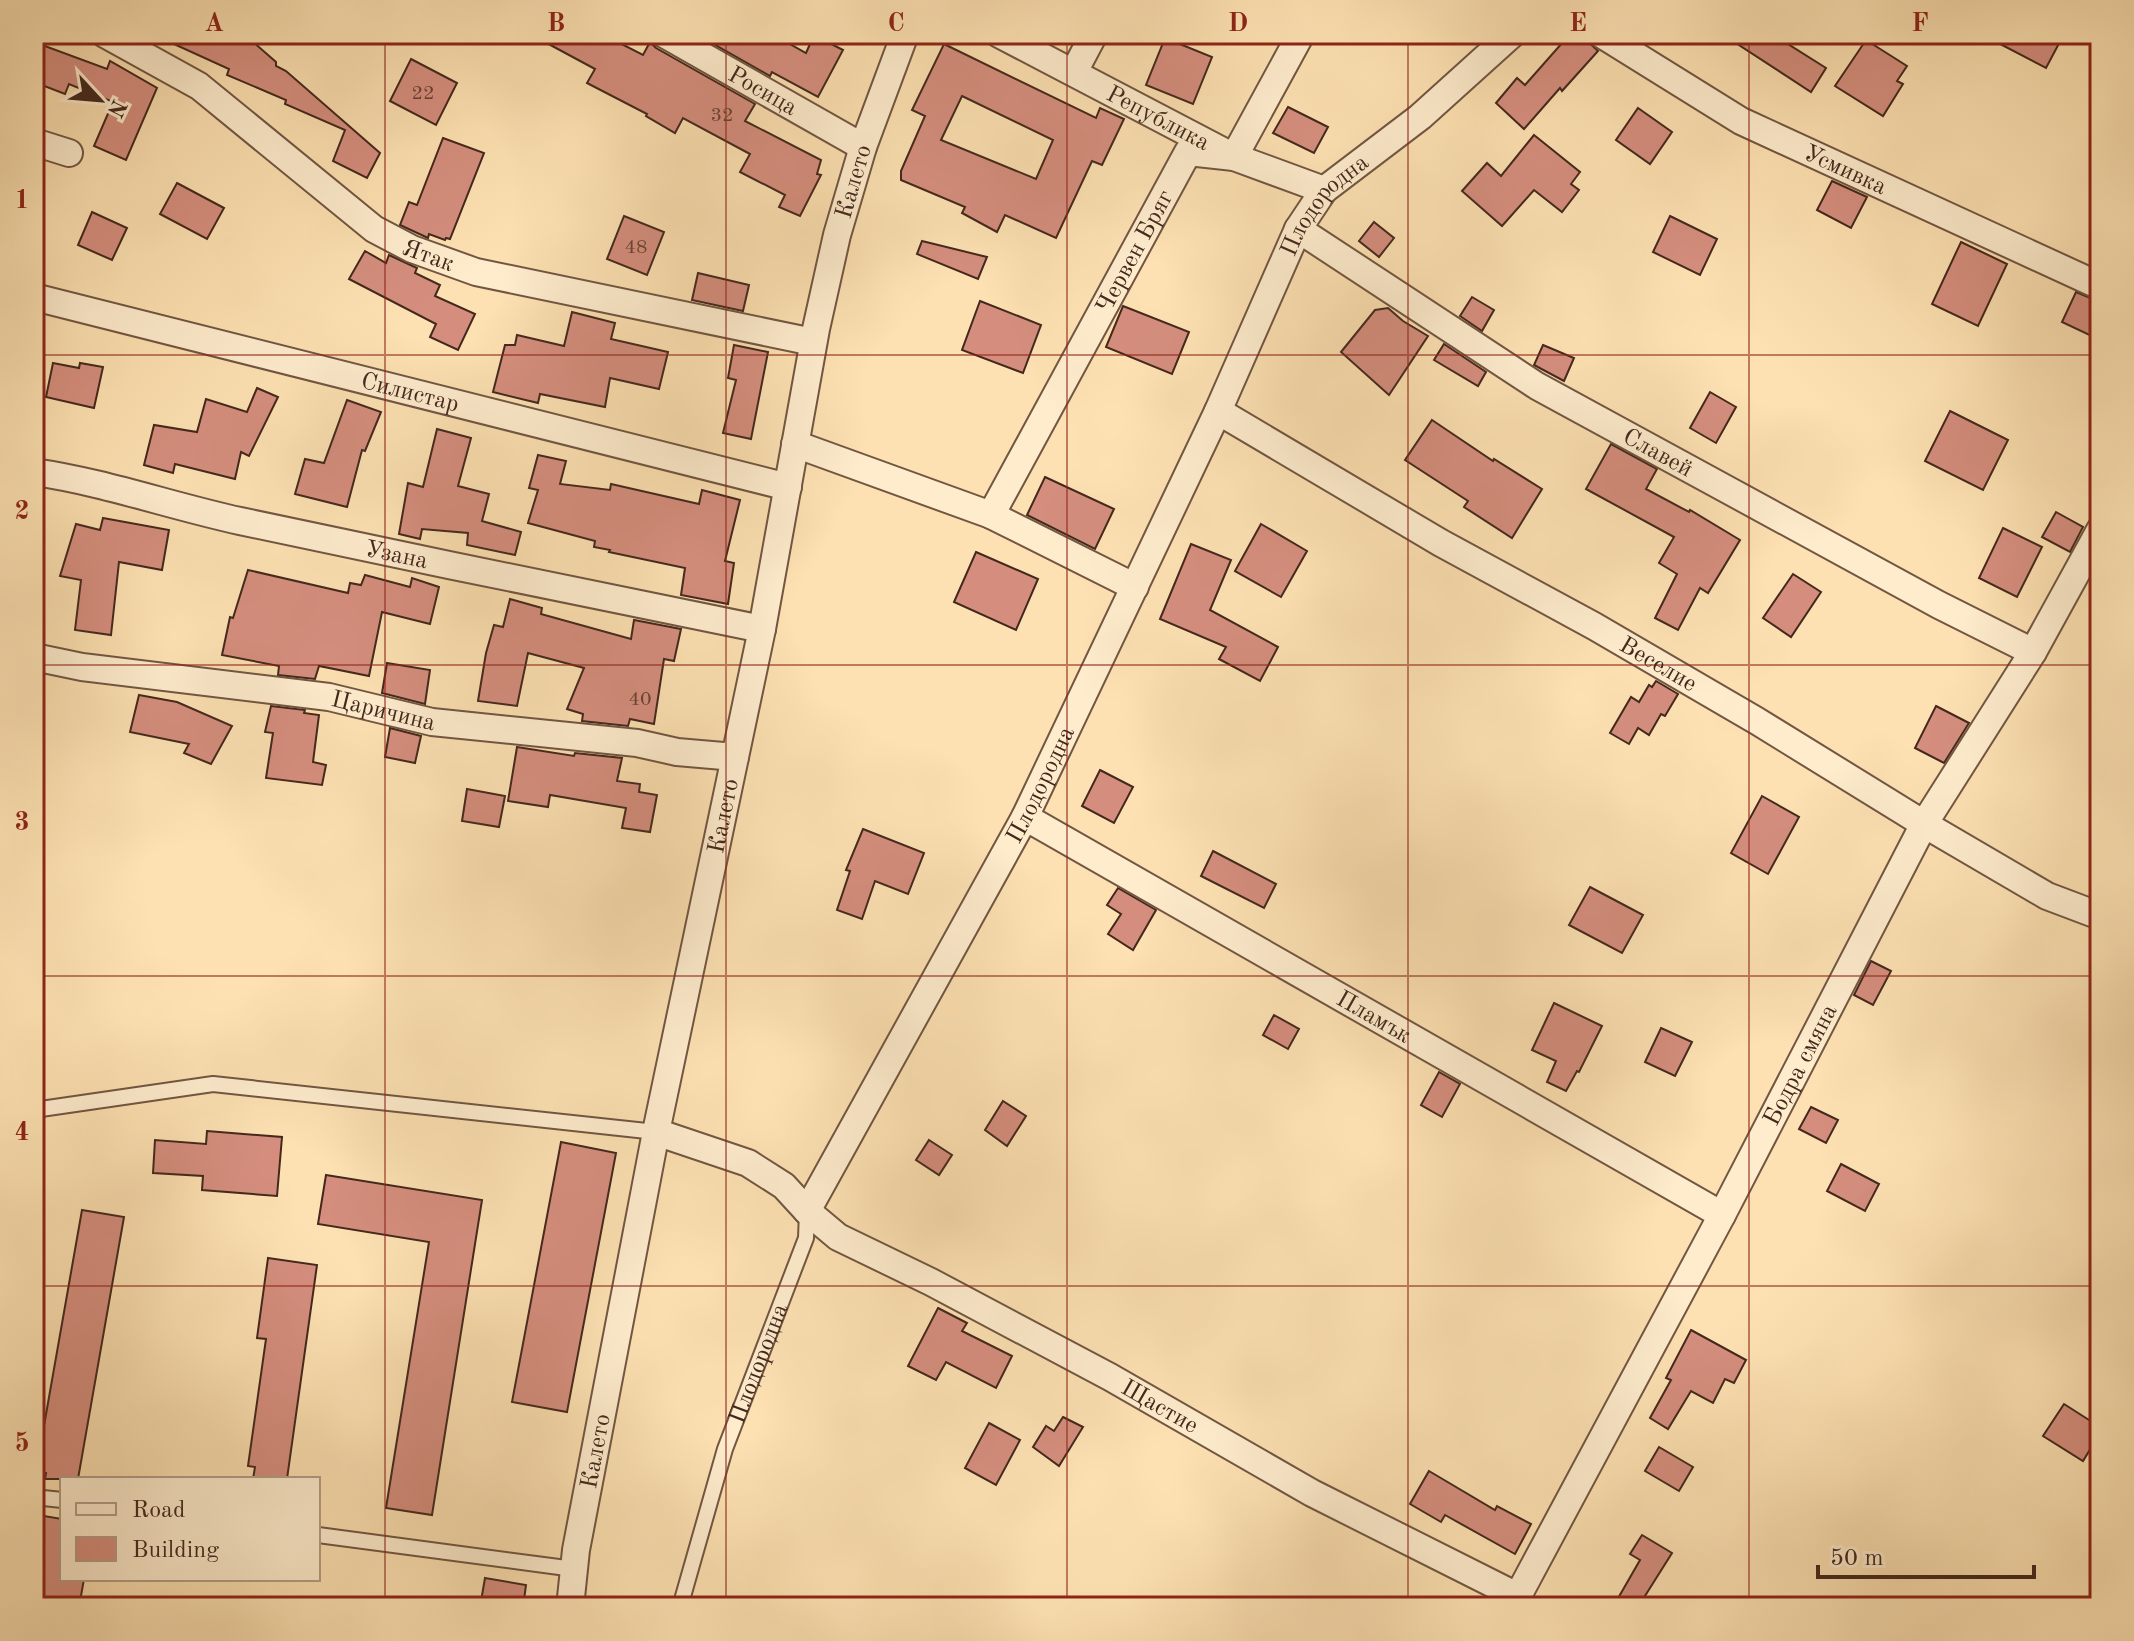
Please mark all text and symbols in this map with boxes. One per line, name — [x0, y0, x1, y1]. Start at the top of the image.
text: A — [204, 11, 224, 37]
text: B — [547, 11, 565, 37]
text: C — [887, 11, 905, 37]
text: D — [1228, 11, 1248, 37]
text: E — [1569, 11, 1587, 37]
text: F — [1911, 11, 1929, 37]
north arrow — [60, 60, 140, 140]
street label: Росица — [723, 63, 801, 121]
street label: Република — [1102, 82, 1213, 156]
house number: 22 — [411, 84, 435, 104]
text: N — [103, 96, 130, 120]
house number: 32 — [710, 106, 734, 126]
street label: Калето — [833, 142, 877, 222]
street label: Усмивка — [1800, 142, 1890, 200]
street label: Плодородна — [1278, 151, 1374, 260]
street label: Червен Бряг — [1093, 187, 1179, 318]
text: 1 — [14, 188, 30, 214]
street label: Ятак — [399, 237, 457, 277]
house number: 48 — [624, 238, 648, 258]
street label: Силистар — [358, 370, 461, 418]
street label: Славей — [1618, 425, 1696, 482]
text: 2 — [14, 499, 30, 525]
street label: Узана — [363, 538, 430, 574]
street label: Веселие — [1615, 634, 1700, 697]
street label: Царичина — [329, 688, 438, 736]
house number: 40 — [628, 690, 652, 710]
street label: Плодородна — [1003, 723, 1080, 848]
street label: Калето — [705, 777, 744, 856]
text: 3 — [14, 810, 30, 836]
street label: Пламък — [1332, 987, 1414, 1049]
street label: Бодра смяна — [1760, 1001, 1843, 1130]
text: 4 — [14, 1120, 30, 1146]
street label: Плодородна — [726, 1301, 794, 1427]
street label: Щастие — [1117, 1376, 1202, 1439]
street label: Калето — [578, 1412, 616, 1491]
text: 5 — [14, 1431, 30, 1457]
legend — [60, 1477, 320, 1581]
text: Road — [132, 1499, 185, 1523]
scale bar — [1818, 1529, 2034, 1579]
text: Building — [132, 1539, 219, 1563]
text: 50 m — [1830, 1547, 1884, 1571]

